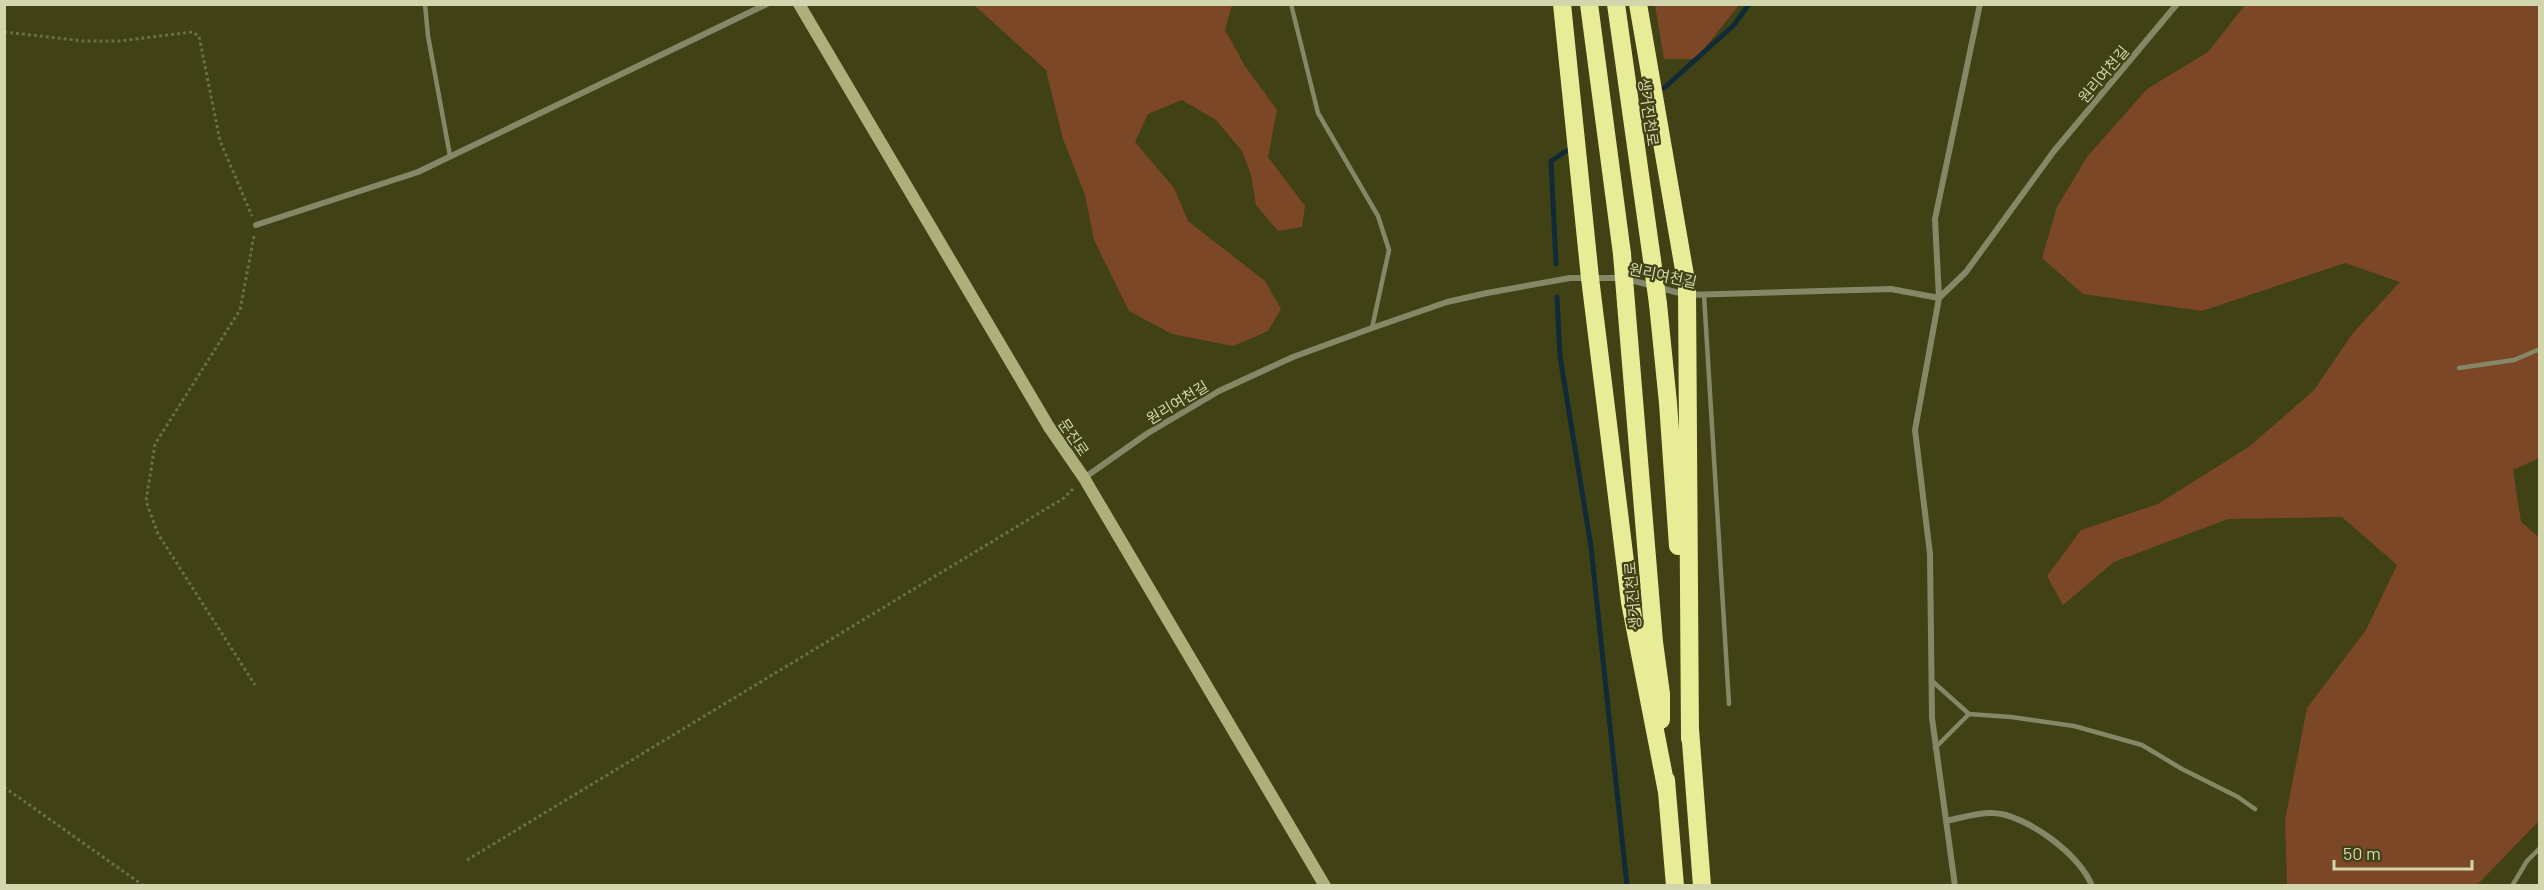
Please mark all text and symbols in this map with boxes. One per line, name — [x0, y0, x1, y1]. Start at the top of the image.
street label: 원리여천길 — [2074, 42, 2132, 106]
street label: 생거진천로 — [1635, 77, 1663, 147]
street label: 원리여천길 — [1627, 259, 1699, 291]
street label: 원리여천길 — [1143, 377, 1211, 427]
street label: 문진로 — [1055, 415, 1093, 459]
street label: 생거진천로 — [1620, 561, 1644, 631]
scale bar — [2334, 833, 2472, 871]
text: 50 m — [2343, 842, 2381, 864]

